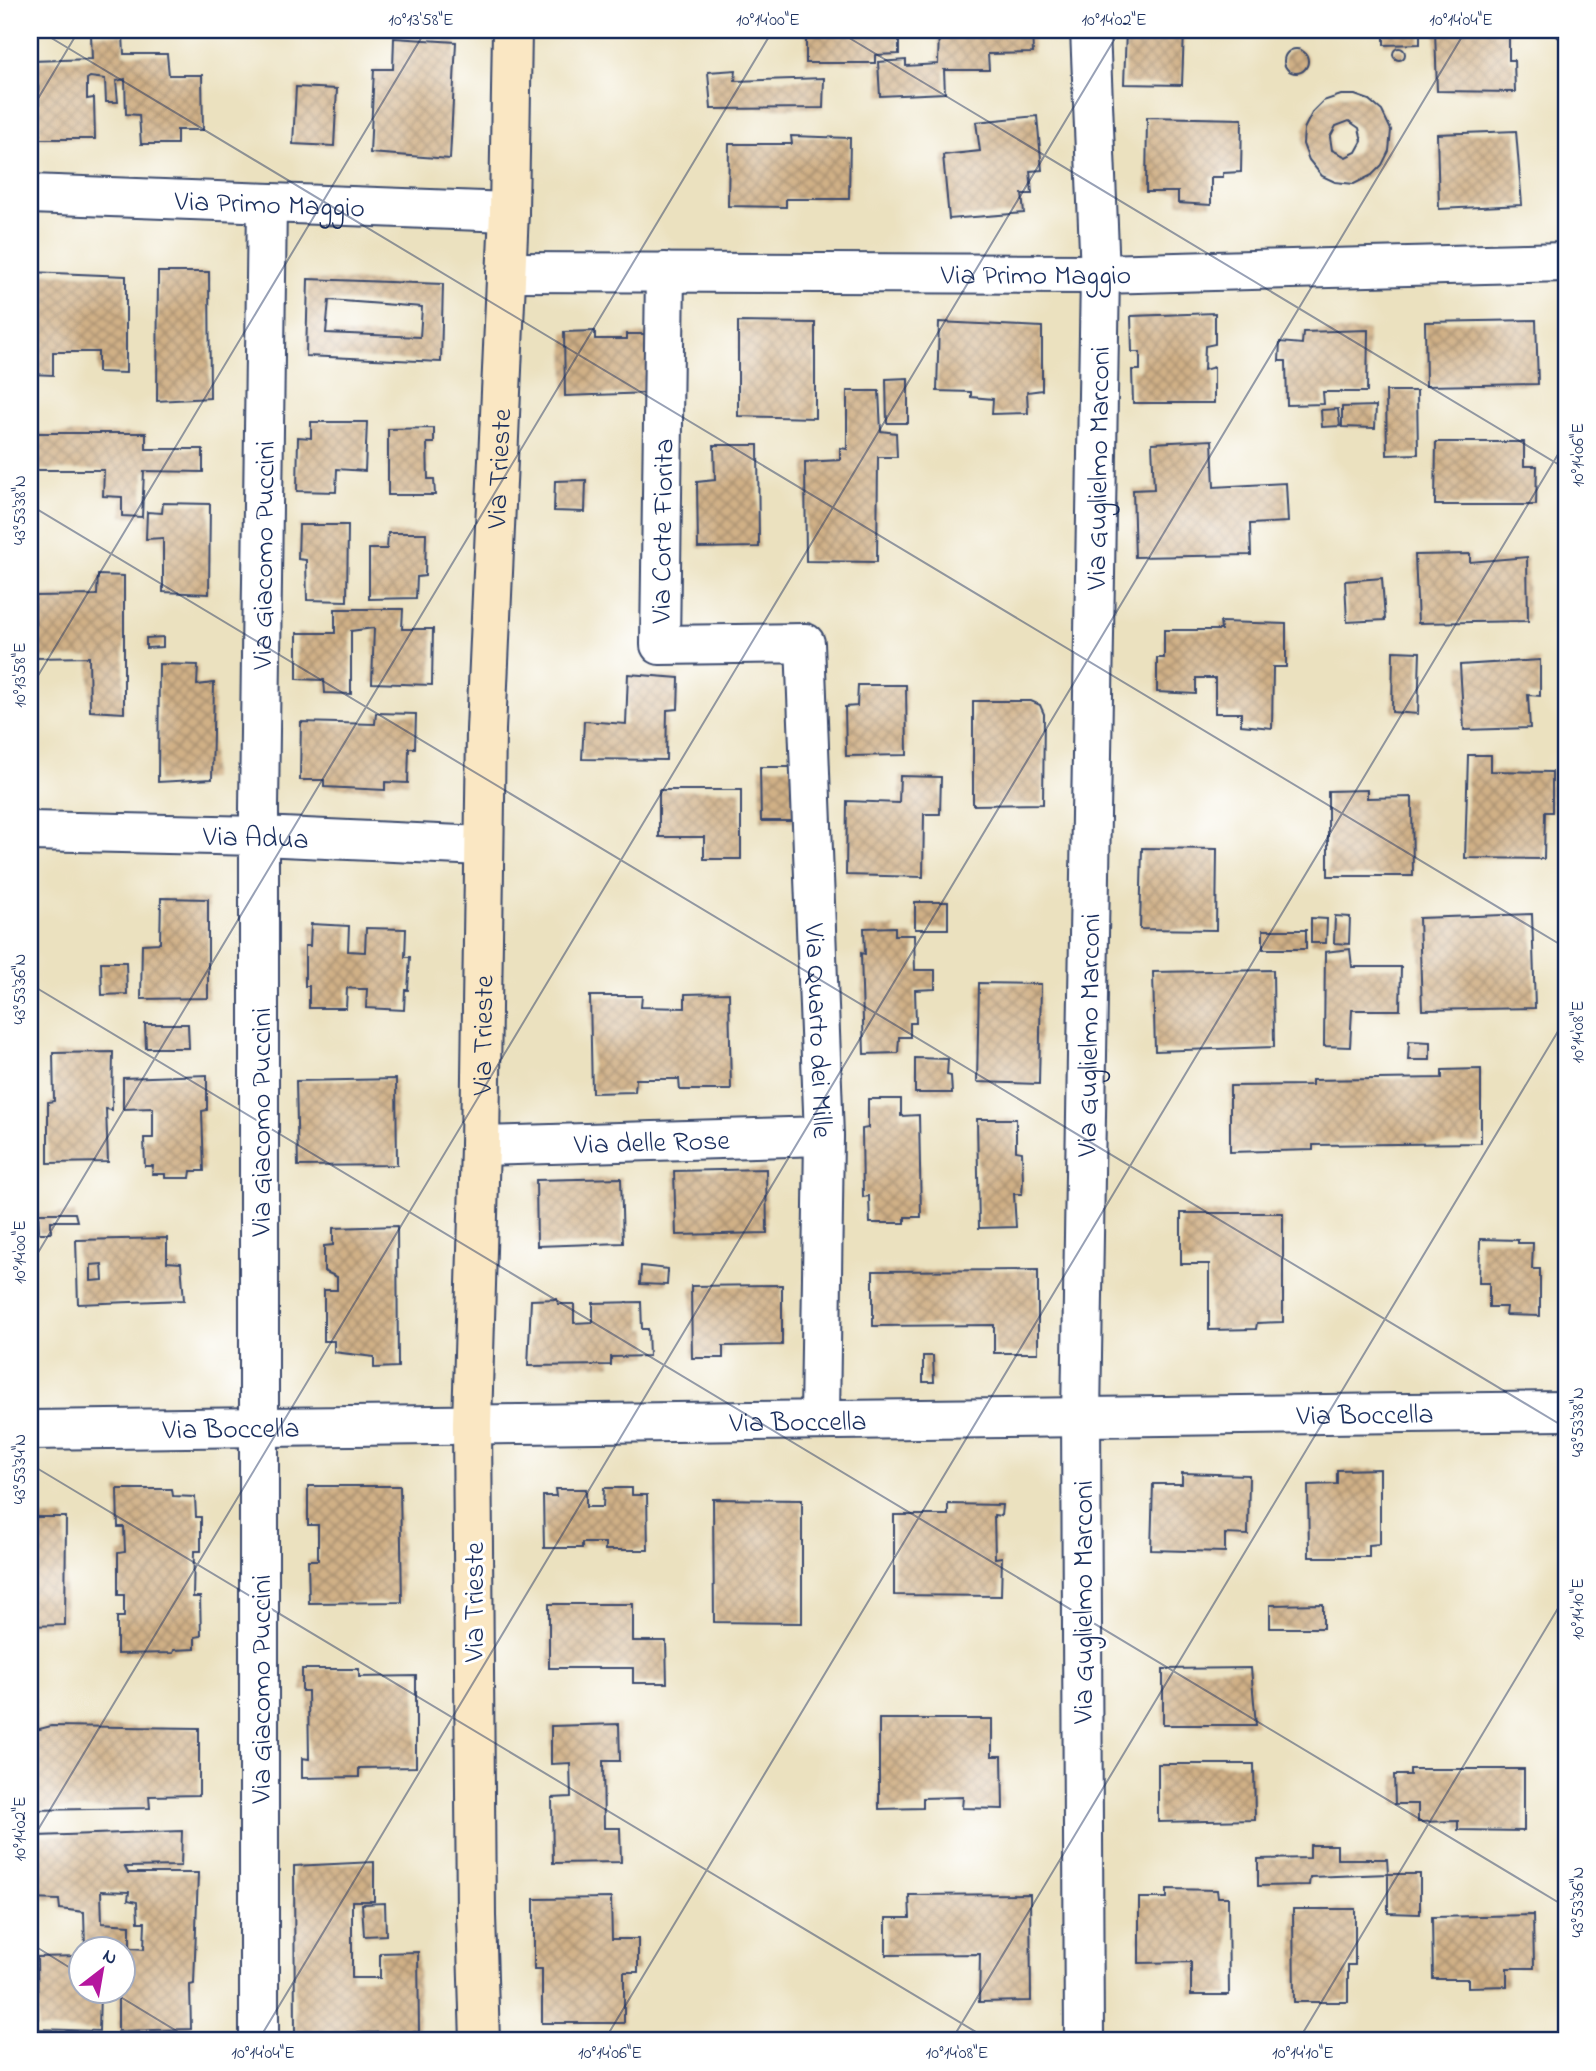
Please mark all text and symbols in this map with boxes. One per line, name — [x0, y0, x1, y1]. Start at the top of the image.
text: 10°13'58"E — [388, 8, 454, 34]
text: 10°14'00"E — [736, 8, 800, 34]
text: 10°14'02"E — [1081, 8, 1147, 34]
text: 10°14'04"E — [1429, 8, 1493, 34]
street label: Via Primo Maggio — [173, 182, 366, 231]
street label: Via Primo Maggio — [940, 256, 1132, 298]
street label: Via Guglielmo Marconi — [1078, 346, 1123, 591]
street label: Via Trieste — [478, 407, 524, 531]
text: 10°14'06"E — [1566, 423, 1592, 487]
street label: Via Corte Fiorita — [642, 438, 687, 625]
street label: Via Giacomo Puccini — [244, 440, 288, 671]
text: 43°53'38"N — [8, 475, 34, 545]
text: 10°13'58"E — [8, 642, 34, 708]
street label: Via Adua — [202, 818, 310, 862]
street label: Via Guglielmo Marconi — [1068, 913, 1113, 1158]
street label: Via Quarto dei Mille — [792, 922, 841, 1139]
text: 43°53'36"N — [8, 953, 34, 1025]
street label: Via Trieste — [464, 974, 506, 1097]
text: 10°14'08"E — [1566, 1000, 1592, 1064]
street label: Via Giacomo Puccini — [243, 1008, 284, 1237]
street label: Via delle Rose — [573, 1122, 731, 1167]
text: 10°14'00"E — [8, 1220, 34, 1284]
text: 43°53'38"N — [1566, 1387, 1592, 1457]
street label: Via Boccella — [1295, 1396, 1434, 1438]
street label: Via Boccella — [728, 1403, 867, 1445]
street label: Via Boccella — [161, 1410, 300, 1452]
text: 43°53'34"N — [8, 1434, 34, 1504]
street label: Via Guglielmo Marconi — [1065, 1480, 1106, 1725]
street label: Via Trieste — [456, 1541, 497, 1663]
street label: Via Giacomo Puccini — [243, 1575, 284, 1804]
text: 10°14'10"E — [1566, 1578, 1592, 1640]
text: 10°14'02"E — [8, 1796, 34, 1862]
text: 43°53'36"N — [1566, 1866, 1592, 1938]
north arrow — [66, 1934, 136, 2004]
text: N — [97, 1943, 122, 1973]
text: 10°14'04"E — [231, 2041, 295, 2067]
text: 10°14'06"E — [578, 2041, 642, 2067]
text: 10°14'08"E — [926, 2041, 989, 2067]
text: 10°14'10"E — [1272, 2041, 1334, 2067]

